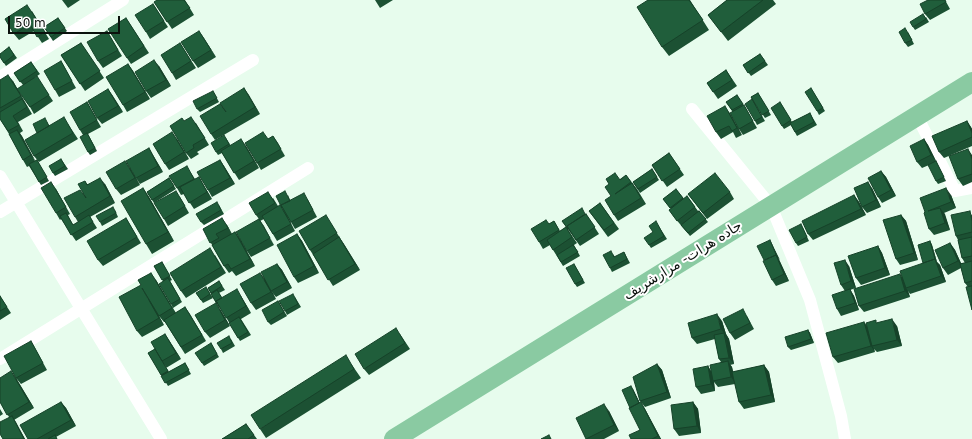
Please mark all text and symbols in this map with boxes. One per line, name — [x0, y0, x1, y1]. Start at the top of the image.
scale bar — [10, 8, 122, 34]
text: 50 m — [15, 16, 46, 30]
street label: جاده هرات- مزارشریف — [621, 218, 745, 304]

